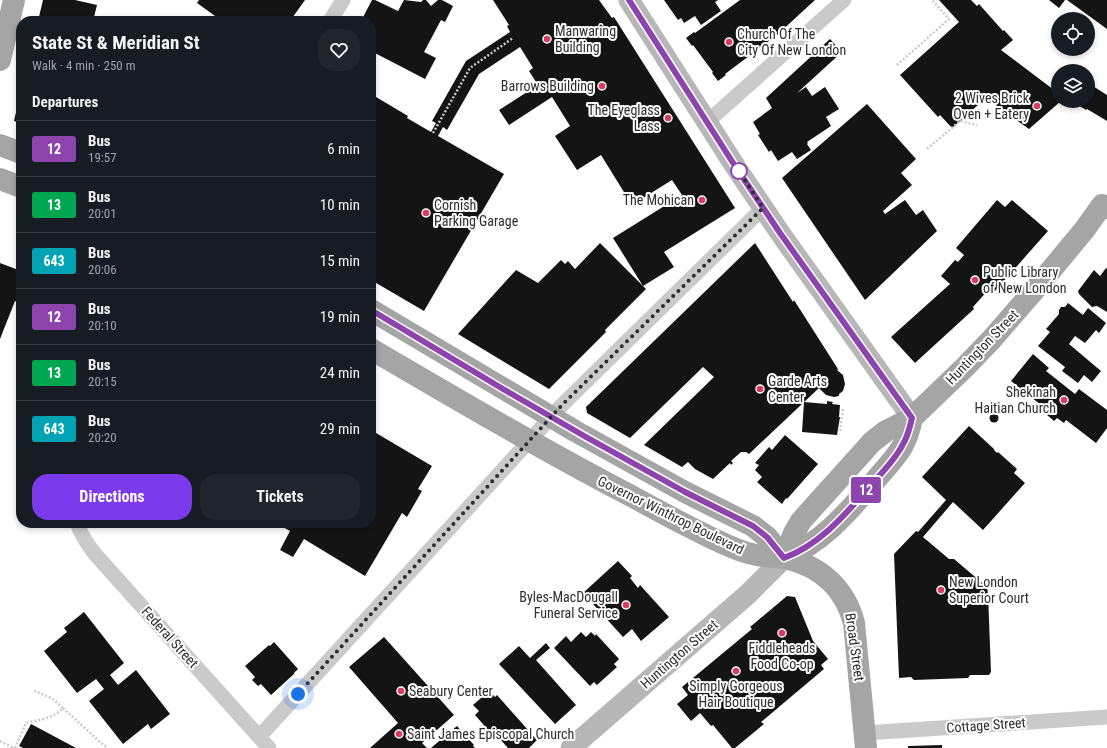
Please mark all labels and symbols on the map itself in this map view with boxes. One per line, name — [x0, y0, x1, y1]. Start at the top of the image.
place label: Manwaring Building — [555, 23, 616, 55]
place label: Church Of The City Of New London — [737, 26, 846, 58]
marker: Manwaring Building — [542, 34, 552, 44]
marker: Church Of The City Of New London — [724, 37, 734, 47]
place label: Barrows Building — [501, 78, 594, 94]
marker: Barrows Building — [597, 81, 607, 91]
place label: 2 Wives Brick Oven + Eatery — [953, 90, 1030, 122]
marker: 2 Wives Brick Oven + Eatery — [1032, 101, 1042, 111]
place label: The Eyeglass Lass — [587, 102, 660, 134]
marker: The Eyeglass Lass — [663, 113, 673, 123]
unlabelled marker — [730, 162, 748, 180]
place label: The Mohican — [623, 192, 694, 208]
marker: The Mohican — [697, 195, 707, 205]
place label: Cornish Parking Garage — [434, 197, 519, 229]
marker: Cornish Parking Garage — [421, 208, 431, 218]
place label: Public Library of New London — [983, 264, 1066, 296]
marker: Public Library of New London — [970, 275, 980, 285]
street label: Huntington Street — [943, 307, 1021, 387]
place label: Garde Arts Center — [768, 373, 827, 405]
marker: Garde Arts Center — [755, 384, 765, 394]
place label: Shekinah Haitian Church — [975, 384, 1056, 416]
marker: Shekinah Haitian Church — [1059, 395, 1069, 405]
street label: Governor Winthrop Boulevard — [595, 473, 747, 557]
line badge: 12 — [848, 477, 884, 503]
place label: New London Superior Court — [949, 574, 1029, 606]
marker: New London Superior Court — [936, 585, 946, 595]
place label: Byles-MacDougall Funeral Service — [519, 589, 618, 621]
marker: Byles-MacDougall Funeral Service — [621, 600, 631, 610]
street label: Federal Street — [138, 603, 202, 671]
street label: Broad Street — [842, 612, 868, 682]
street label: Huntington Street — [637, 616, 721, 692]
marker: Fiddleheads Food Co-op — [777, 628, 787, 638]
place label: Fiddleheads Food Co-op — [749, 640, 815, 672]
marker: Simply Gorgeous Hair Boutique — [731, 666, 741, 676]
place label: Simply Gorgeous Hair Boutique — [689, 678, 783, 710]
place label: Seabury Center — [409, 683, 493, 699]
your location — [288, 684, 308, 704]
marker: Seabury Center — [396, 686, 406, 696]
street label: Cottage Street — [946, 714, 1026, 736]
place label: Saint James Episcopal Church — [407, 726, 574, 742]
marker: Saint James Episcopal Church — [394, 729, 404, 739]

